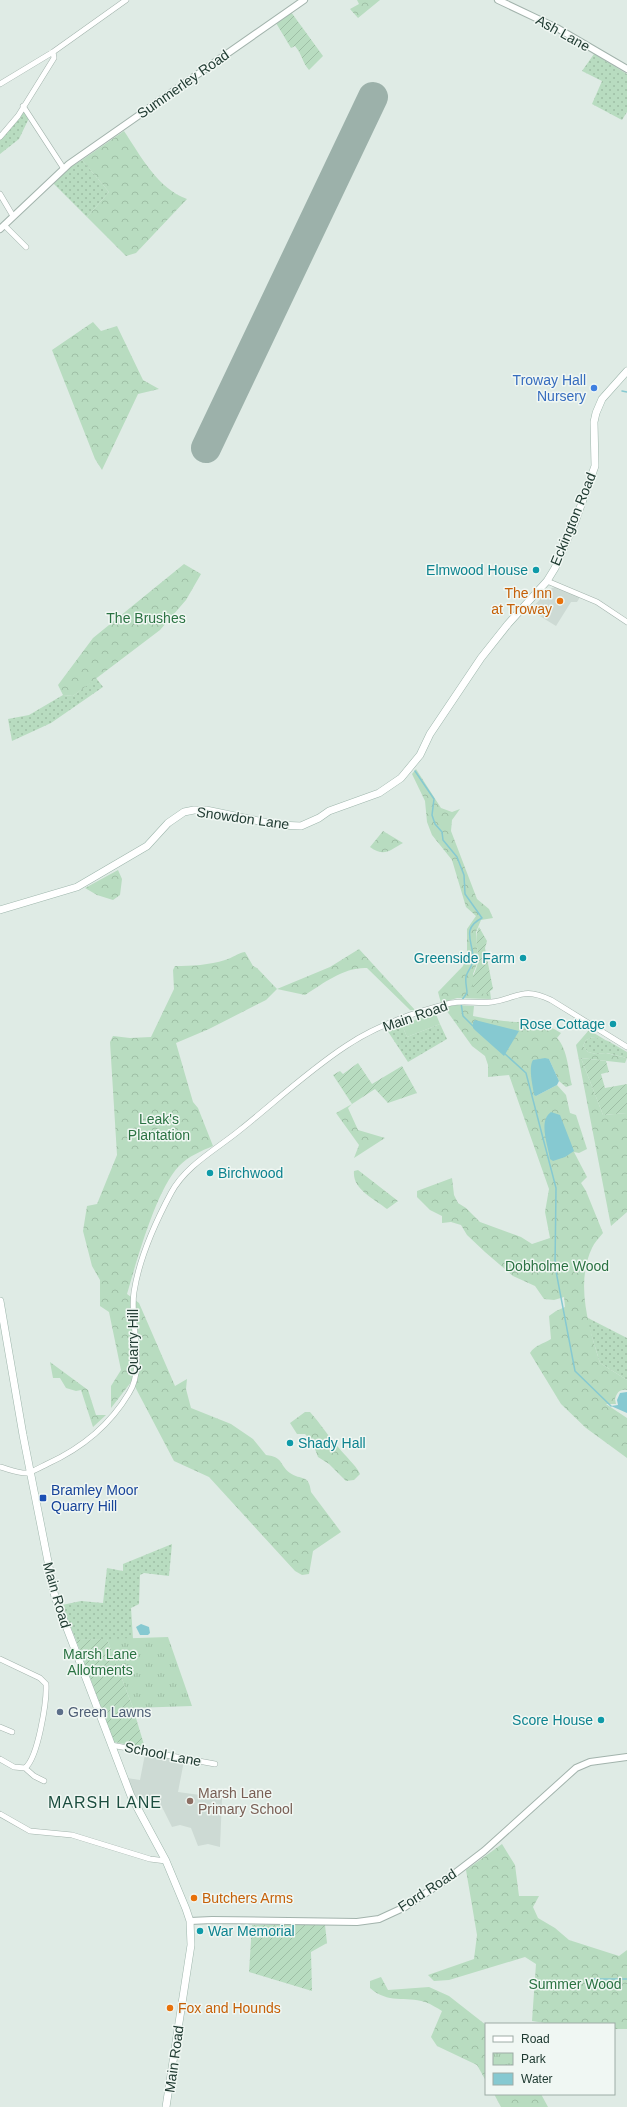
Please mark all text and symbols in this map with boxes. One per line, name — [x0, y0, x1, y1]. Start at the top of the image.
street label: Ash Lane — [533, 12, 593, 54]
street label: Summerley Road — [134, 46, 232, 122]
place label: Troway Hall Nursery — [513, 372, 586, 404]
marker: Troway Hall Nursery — [589, 383, 599, 393]
street label: Eckington Road — [547, 470, 599, 568]
place label: Elmwood House — [426, 562, 528, 578]
marker: Elmwood House — [531, 565, 541, 575]
place label: The Inn at Troway — [491, 585, 552, 617]
marker: The Inn at Troway — [555, 596, 565, 606]
park label: The Brushes — [106, 610, 186, 626]
street label: Snowdon Lane — [196, 804, 291, 832]
place label: Greenside Farm — [414, 950, 515, 966]
marker: Greenside Farm — [518, 953, 528, 963]
street label: Main Road — [380, 997, 450, 1035]
place label: Rose Cottage — [519, 1016, 605, 1032]
marker: Rose Cottage — [608, 1019, 618, 1029]
park label: Leak's Plantation — [128, 1111, 190, 1143]
place label: Birchwood — [218, 1165, 283, 1181]
marker: Birchwood — [205, 1168, 215, 1178]
park label: Dobholme Wood — [505, 1258, 609, 1274]
street label: Quarry Hill — [125, 1309, 141, 1375]
place label: Shady Hall — [298, 1435, 366, 1451]
marker: Shady Hall — [285, 1438, 295, 1448]
place label: Bramley Moor Quarry Hill — [51, 1482, 138, 1514]
marker: Bramley Moor Quarry Hill — [38, 1493, 48, 1503]
street label: Main Road — [40, 1560, 74, 1630]
park label: Marsh Lane Allotments — [63, 1646, 137, 1678]
place label: Green Lawns — [68, 1704, 151, 1720]
marker: Green Lawns — [55, 1707, 65, 1717]
place label: Score House — [512, 1712, 593, 1728]
marker: Score House — [596, 1715, 606, 1725]
street label: School Lane — [123, 1739, 203, 1769]
place label: Marsh Lane Primary School — [198, 1785, 293, 1817]
district label: MARSH LANE — [48, 1794, 162, 1811]
marker: Marsh Lane Primary School — [185, 1796, 195, 1806]
street label: Ford Road — [395, 1865, 459, 1915]
place label: Butchers Arms — [202, 1890, 293, 1906]
marker: Butchers Arms — [189, 1893, 199, 1903]
place label: War Memorial — [208, 1923, 295, 1939]
marker: War Memorial — [195, 1926, 205, 1936]
park label: Summer Wood — [528, 1976, 622, 1992]
place label: Fox and Hounds — [178, 2000, 281, 2016]
marker: Fox and Hounds — [165, 2003, 175, 2013]
legend — [485, 2023, 615, 2095]
street label: Main Road — [161, 2024, 187, 2094]
text: Road — [521, 2032, 550, 2046]
text: Park — [521, 2052, 547, 2066]
text: Water — [521, 2072, 553, 2086]

